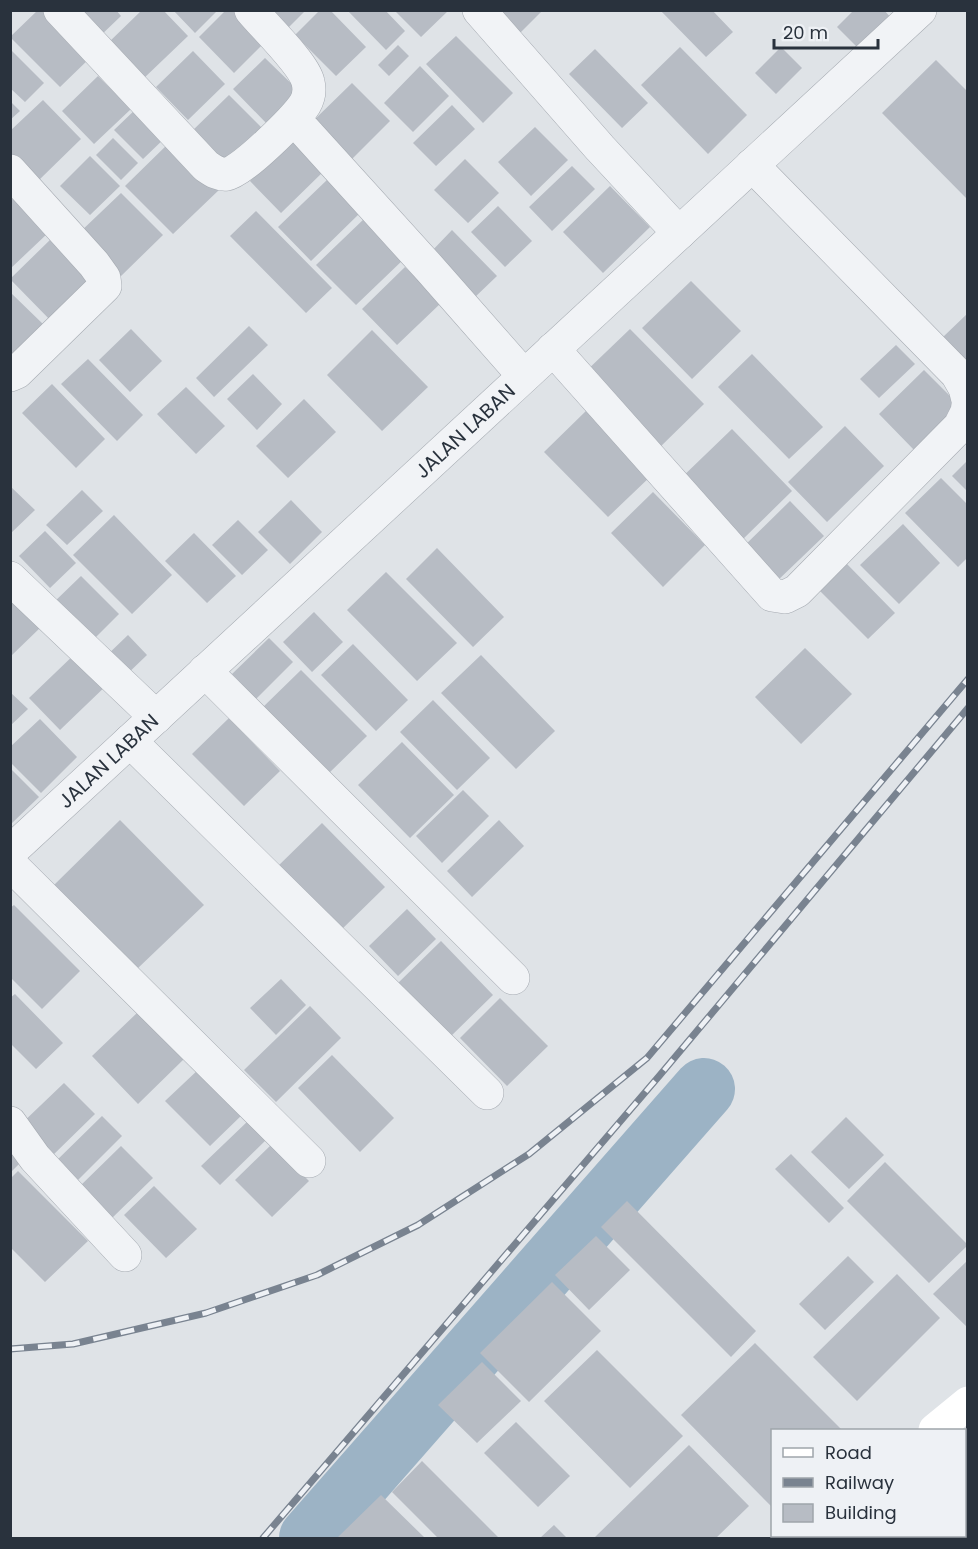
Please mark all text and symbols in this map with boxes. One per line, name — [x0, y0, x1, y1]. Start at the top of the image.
scale bar — [774, 12, 878, 50]
text: 20 m — [783, 20, 828, 45]
street label: JALAN LABAN — [409, 377, 521, 485]
street label: JALAN LABAN — [52, 707, 165, 815]
legend — [771, 1429, 966, 1537]
text: Road — [825, 1440, 872, 1465]
text: Railway — [825, 1470, 894, 1495]
text: Building — [825, 1500, 897, 1525]

